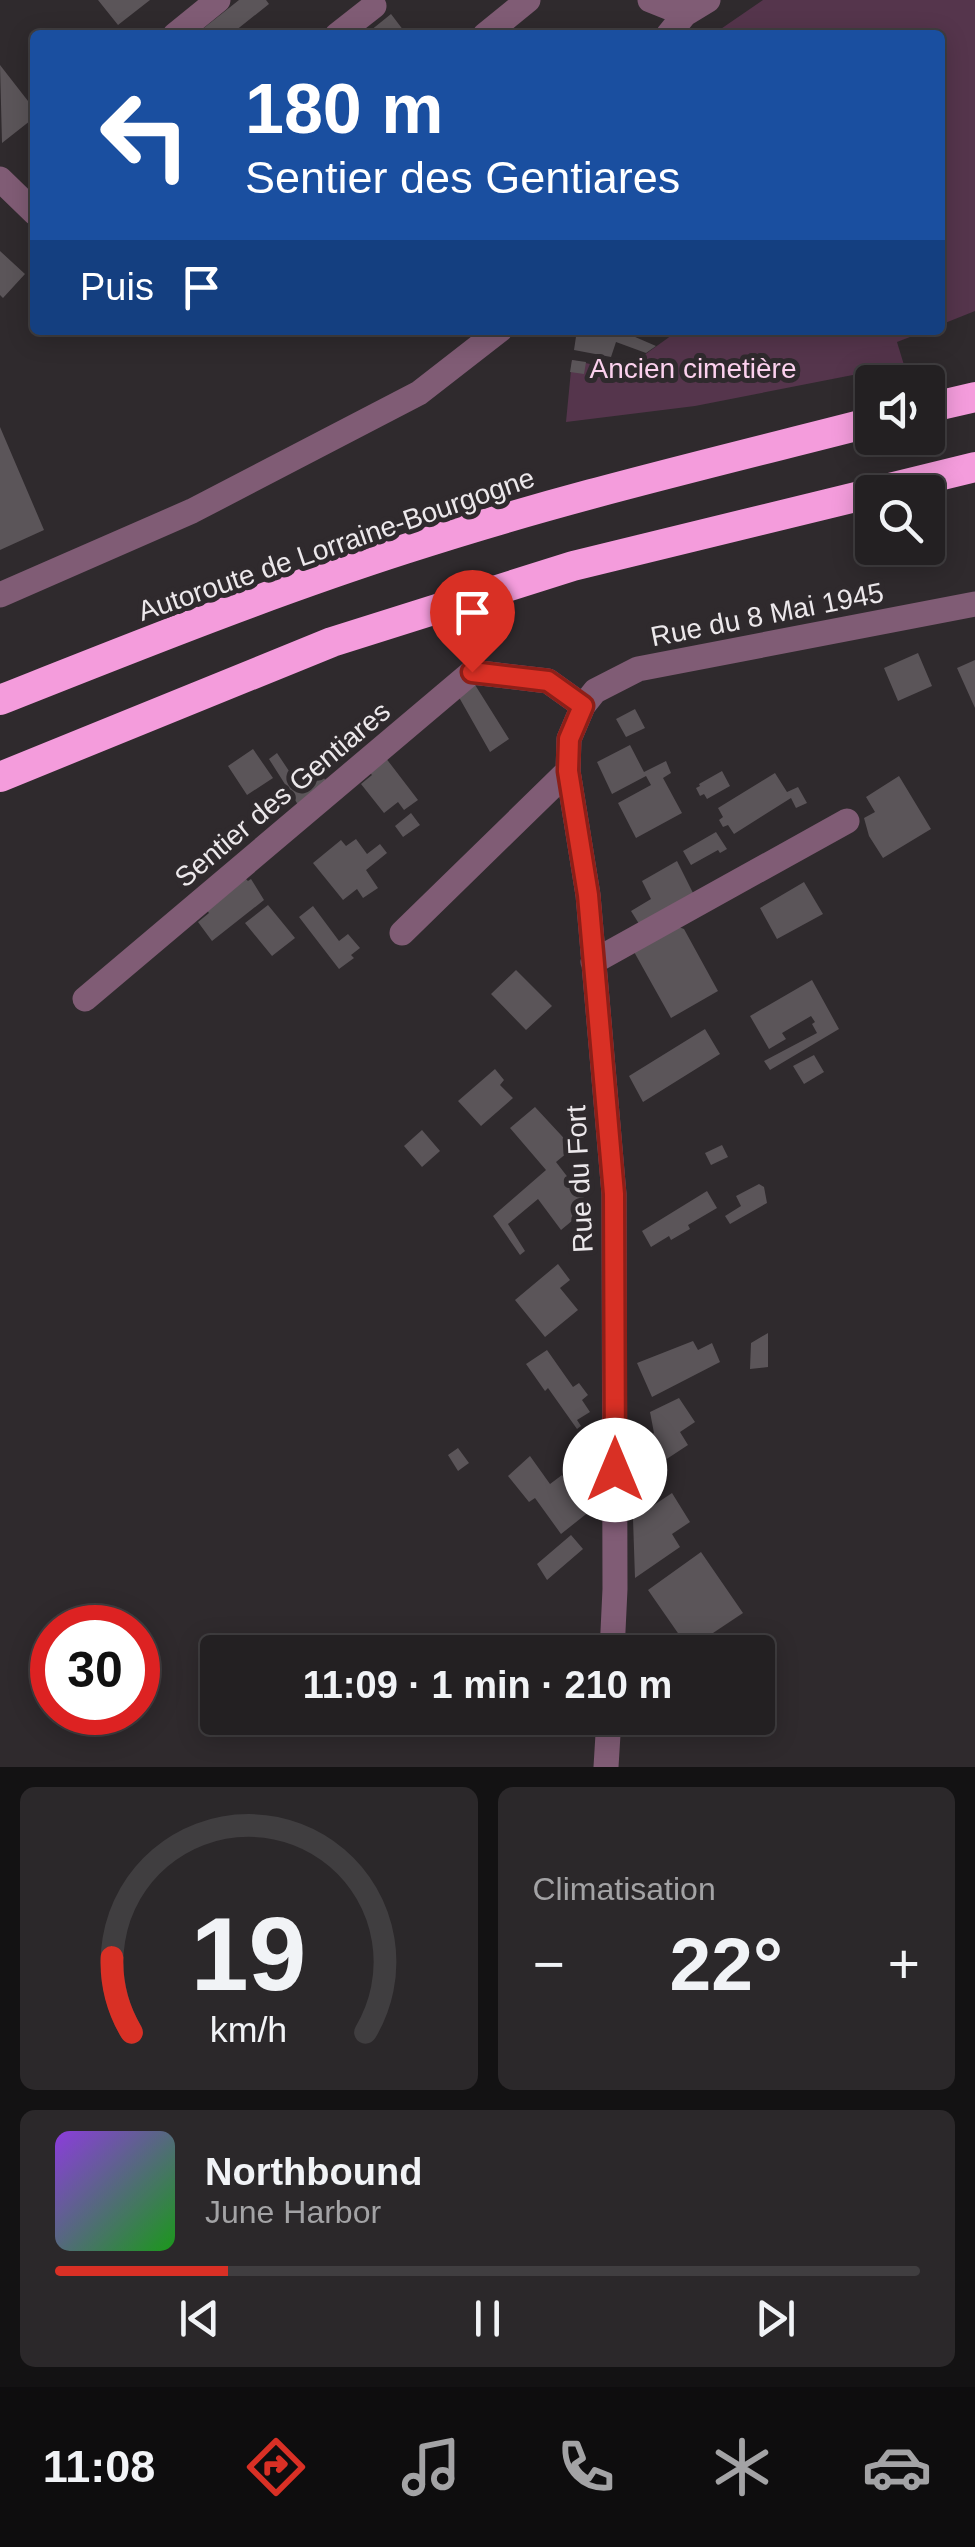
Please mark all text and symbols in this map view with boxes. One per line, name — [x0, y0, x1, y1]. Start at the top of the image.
icon: left — [80, 70, 210, 200]
text: 180 m — [245, 70, 443, 148]
text: Sentier des Gentiares — [245, 152, 680, 203]
icon: arrive — [174, 260, 229, 315]
text: Puis — [80, 266, 154, 308]
park label: Ancien cimetière — [590, 353, 796, 384]
map controls — [855, 365, 945, 565]
button: sound — [855, 365, 945, 455]
street label: Autoroute de Lorraine-Bourgogne — [134, 462, 538, 627]
button: search — [855, 475, 945, 565]
pin — [430, 570, 515, 673]
street label: Rue du 8 Mai 1945 — [648, 577, 886, 652]
icon: arrive — [445, 585, 500, 640]
street label: Sentier des Gentiares — [169, 695, 396, 893]
street label: Rue du Fort — [560, 1104, 599, 1254]
position arrow — [563, 1418, 667, 1522]
speed limit sign: 30 — [30, 1605, 160, 1735]
text: 11:09 · 1 min · 210 m — [303, 1664, 672, 1706]
text: Climatisation — [533, 1871, 716, 1907]
text: 19 — [191, 1896, 307, 2012]
text: 22° — [670, 1922, 783, 2006]
text: − — [533, 1933, 565, 1995]
text: + — [888, 1933, 920, 1995]
text: km/h — [210, 2010, 287, 2050]
text: Northbound — [205, 2151, 422, 2193]
text: June Harbor — [205, 2194, 381, 2230]
icon: previous — [172, 2291, 227, 2346]
icon: pause — [460, 2291, 515, 2346]
icon: next — [748, 2291, 803, 2346]
icon: directions — [241, 2432, 311, 2502]
icon: music — [396, 2432, 466, 2502]
icon: phone — [551, 2432, 621, 2502]
icon: climate — [707, 2432, 777, 2502]
icon: car — [862, 2432, 932, 2502]
text: 11:08 — [43, 2441, 155, 2492]

